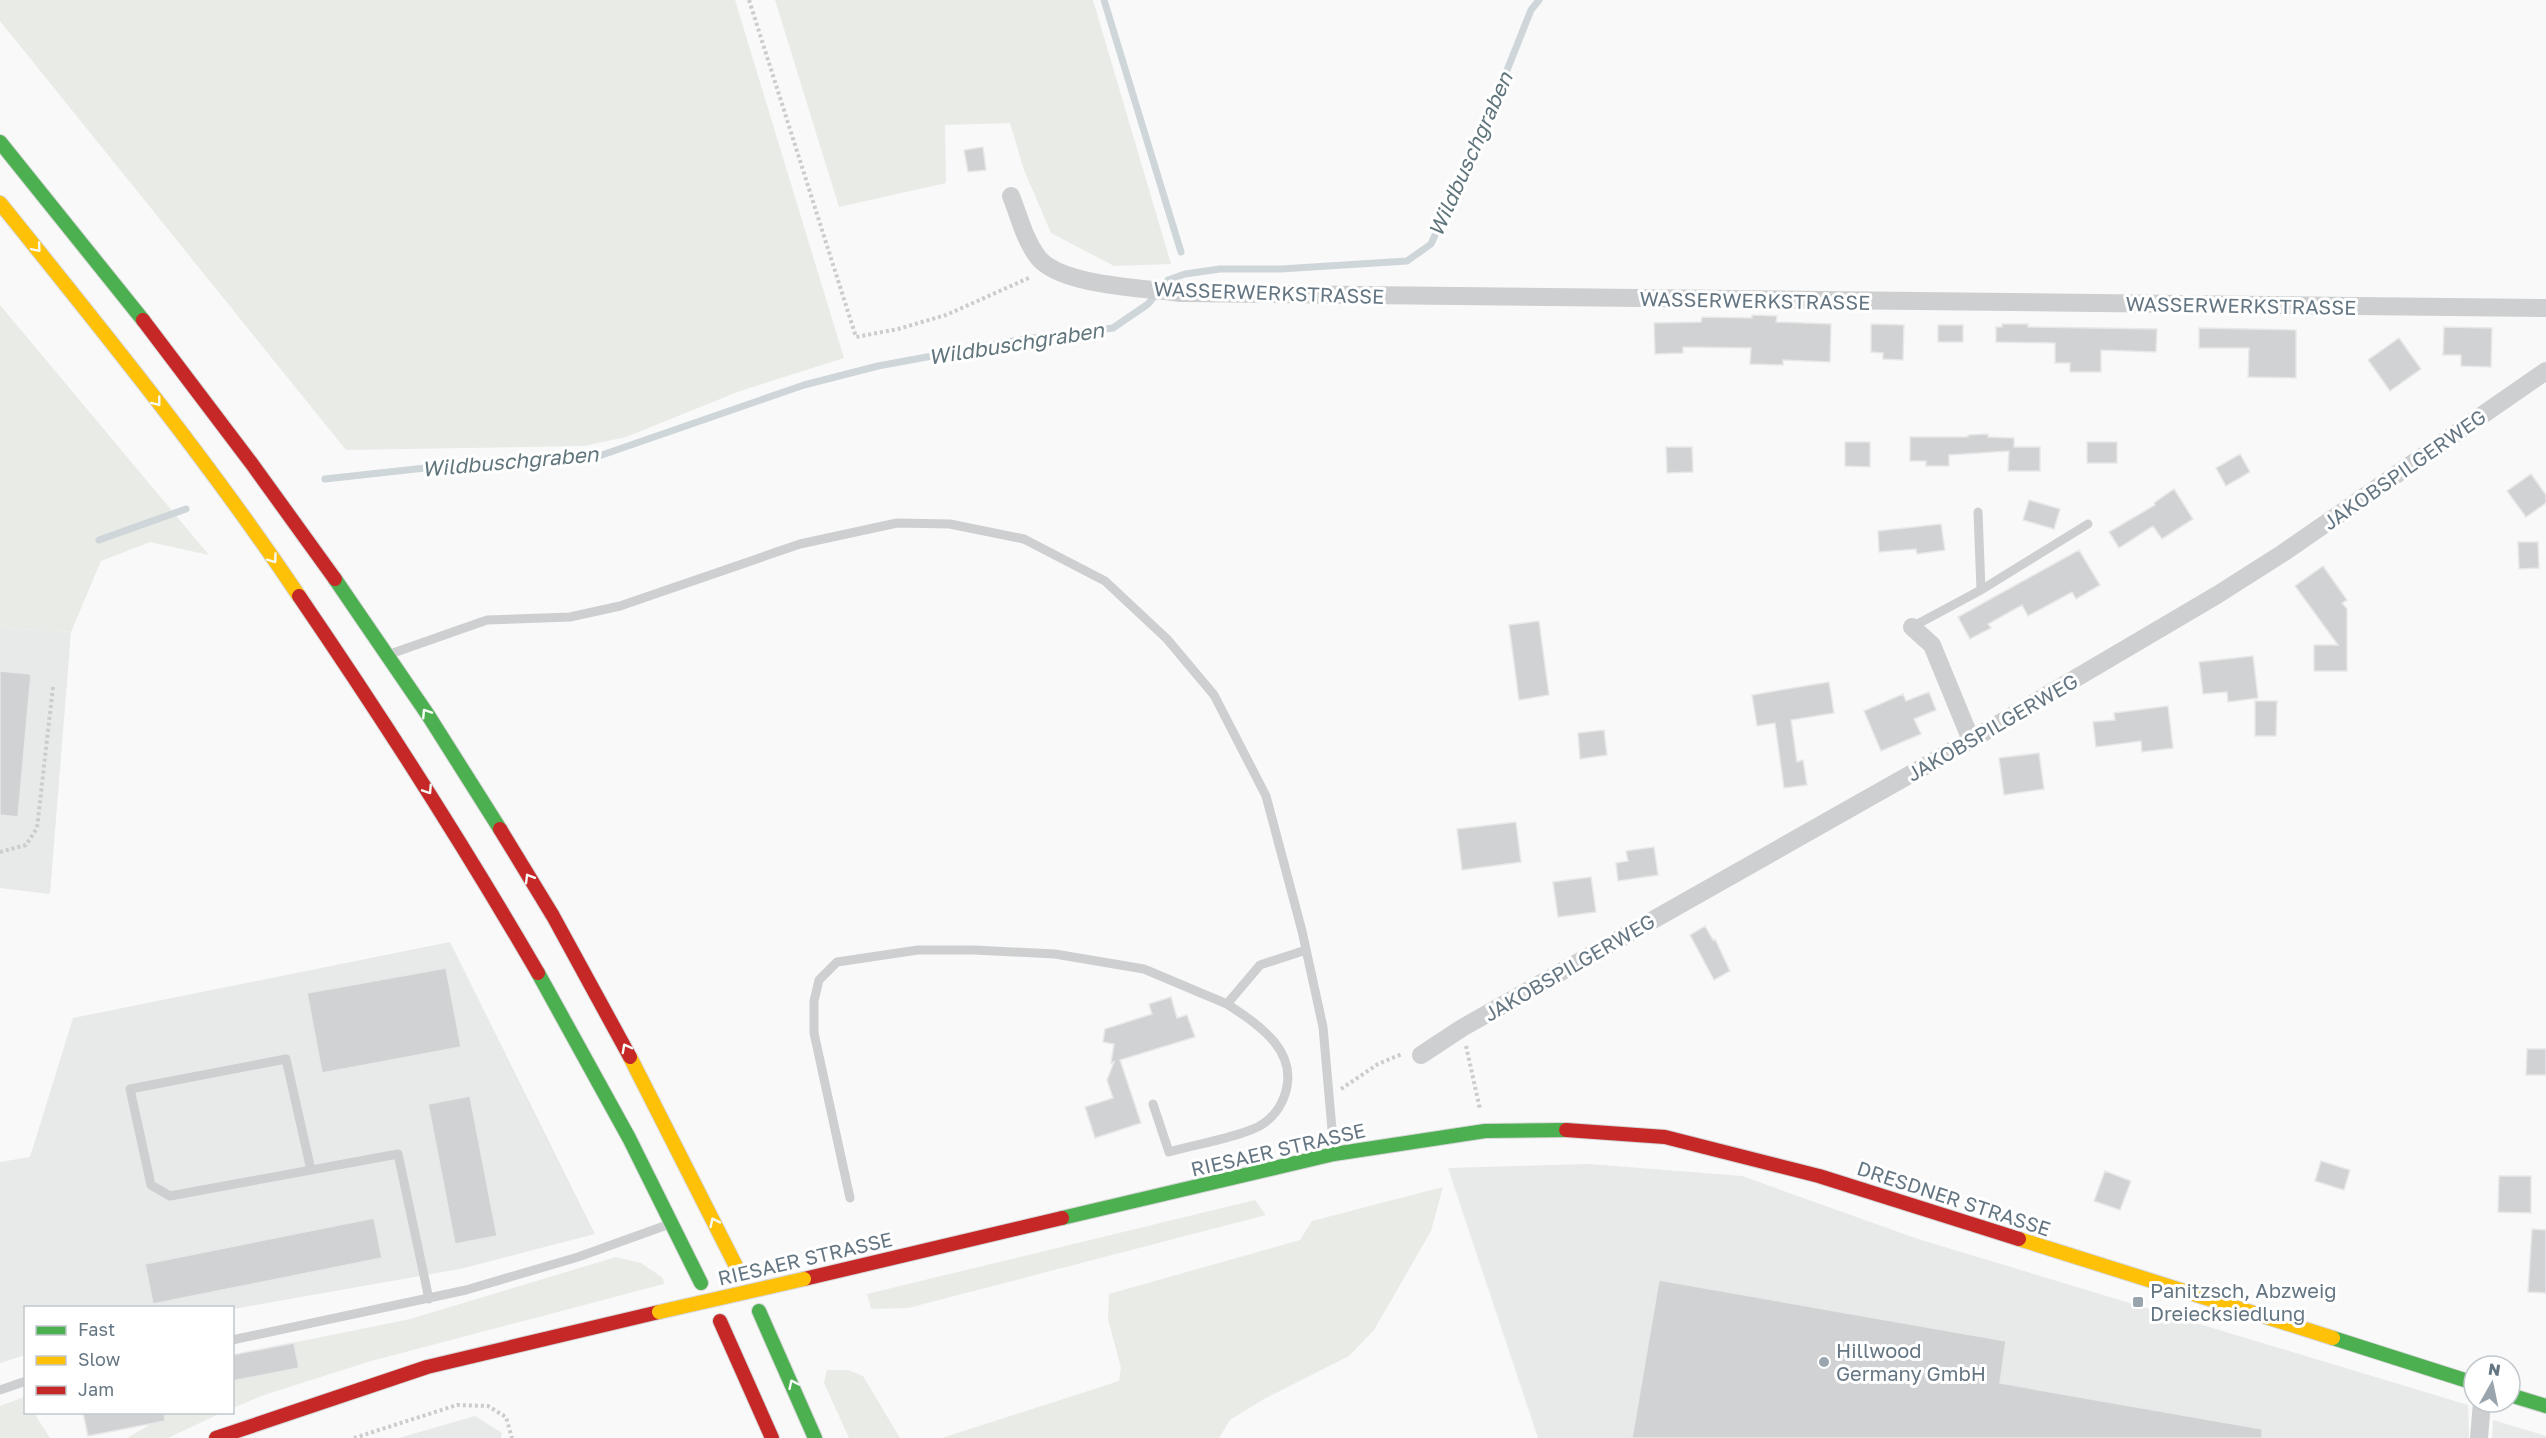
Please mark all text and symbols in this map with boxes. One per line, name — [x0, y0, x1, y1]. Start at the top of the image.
water label: Wildbuschgraben — [1422, 67, 1518, 240]
one-way arrow — [30, 241, 41, 252]
street label: WASSERWERKSTRASSE — [1153, 276, 1385, 308]
street label: WASSERWERKSTRASSE — [1640, 286, 1870, 314]
street label: WASSERWERKSTRASSE — [2126, 291, 2356, 319]
water label: Wildbuschgraben — [927, 316, 1107, 370]
one-way arrow — [150, 395, 161, 406]
street label: JAKOBSPILGERWEG — [2318, 404, 2490, 534]
water label: Wildbuschgraben — [421, 440, 600, 482]
one-way arrow — [266, 552, 277, 563]
street label: JAKOBSPILGERWEG — [1902, 668, 2082, 786]
one-way arrow — [422, 709, 433, 720]
one-way arrow — [421, 784, 433, 794]
one-way arrow — [525, 874, 537, 884]
street label: JAKOBSPILGERWEG — [1479, 908, 1659, 1026]
one-way arrow — [622, 1044, 633, 1054]
street label: RIESAER STRASSE — [1188, 1117, 1368, 1181]
street label: DRESDNER STRASSE — [1854, 1155, 2054, 1241]
one-way arrow — [710, 1217, 722, 1228]
street label: RIESAER STRASSE — [715, 1226, 895, 1290]
place label: Panitzsch, Abzweig Dreiecksiedlung — [2150, 1278, 2337, 1325]
marker: Panitzsch, Abzweig Dreiecksiedlung — [2131, 1295, 2145, 1309]
legend — [24, 1306, 234, 1414]
text: Fast — [78, 1318, 115, 1340]
place label: Hillwood Germany GmbH — [1836, 1338, 1986, 1385]
text: Slow — [78, 1348, 121, 1370]
north arrow — [2462, 1354, 2522, 1414]
marker: Hillwood Germany GmbH — [1817, 1355, 1831, 1369]
text: N — [2487, 1358, 2502, 1380]
text: Jam — [78, 1378, 114, 1400]
one-way arrow — [788, 1380, 800, 1391]

